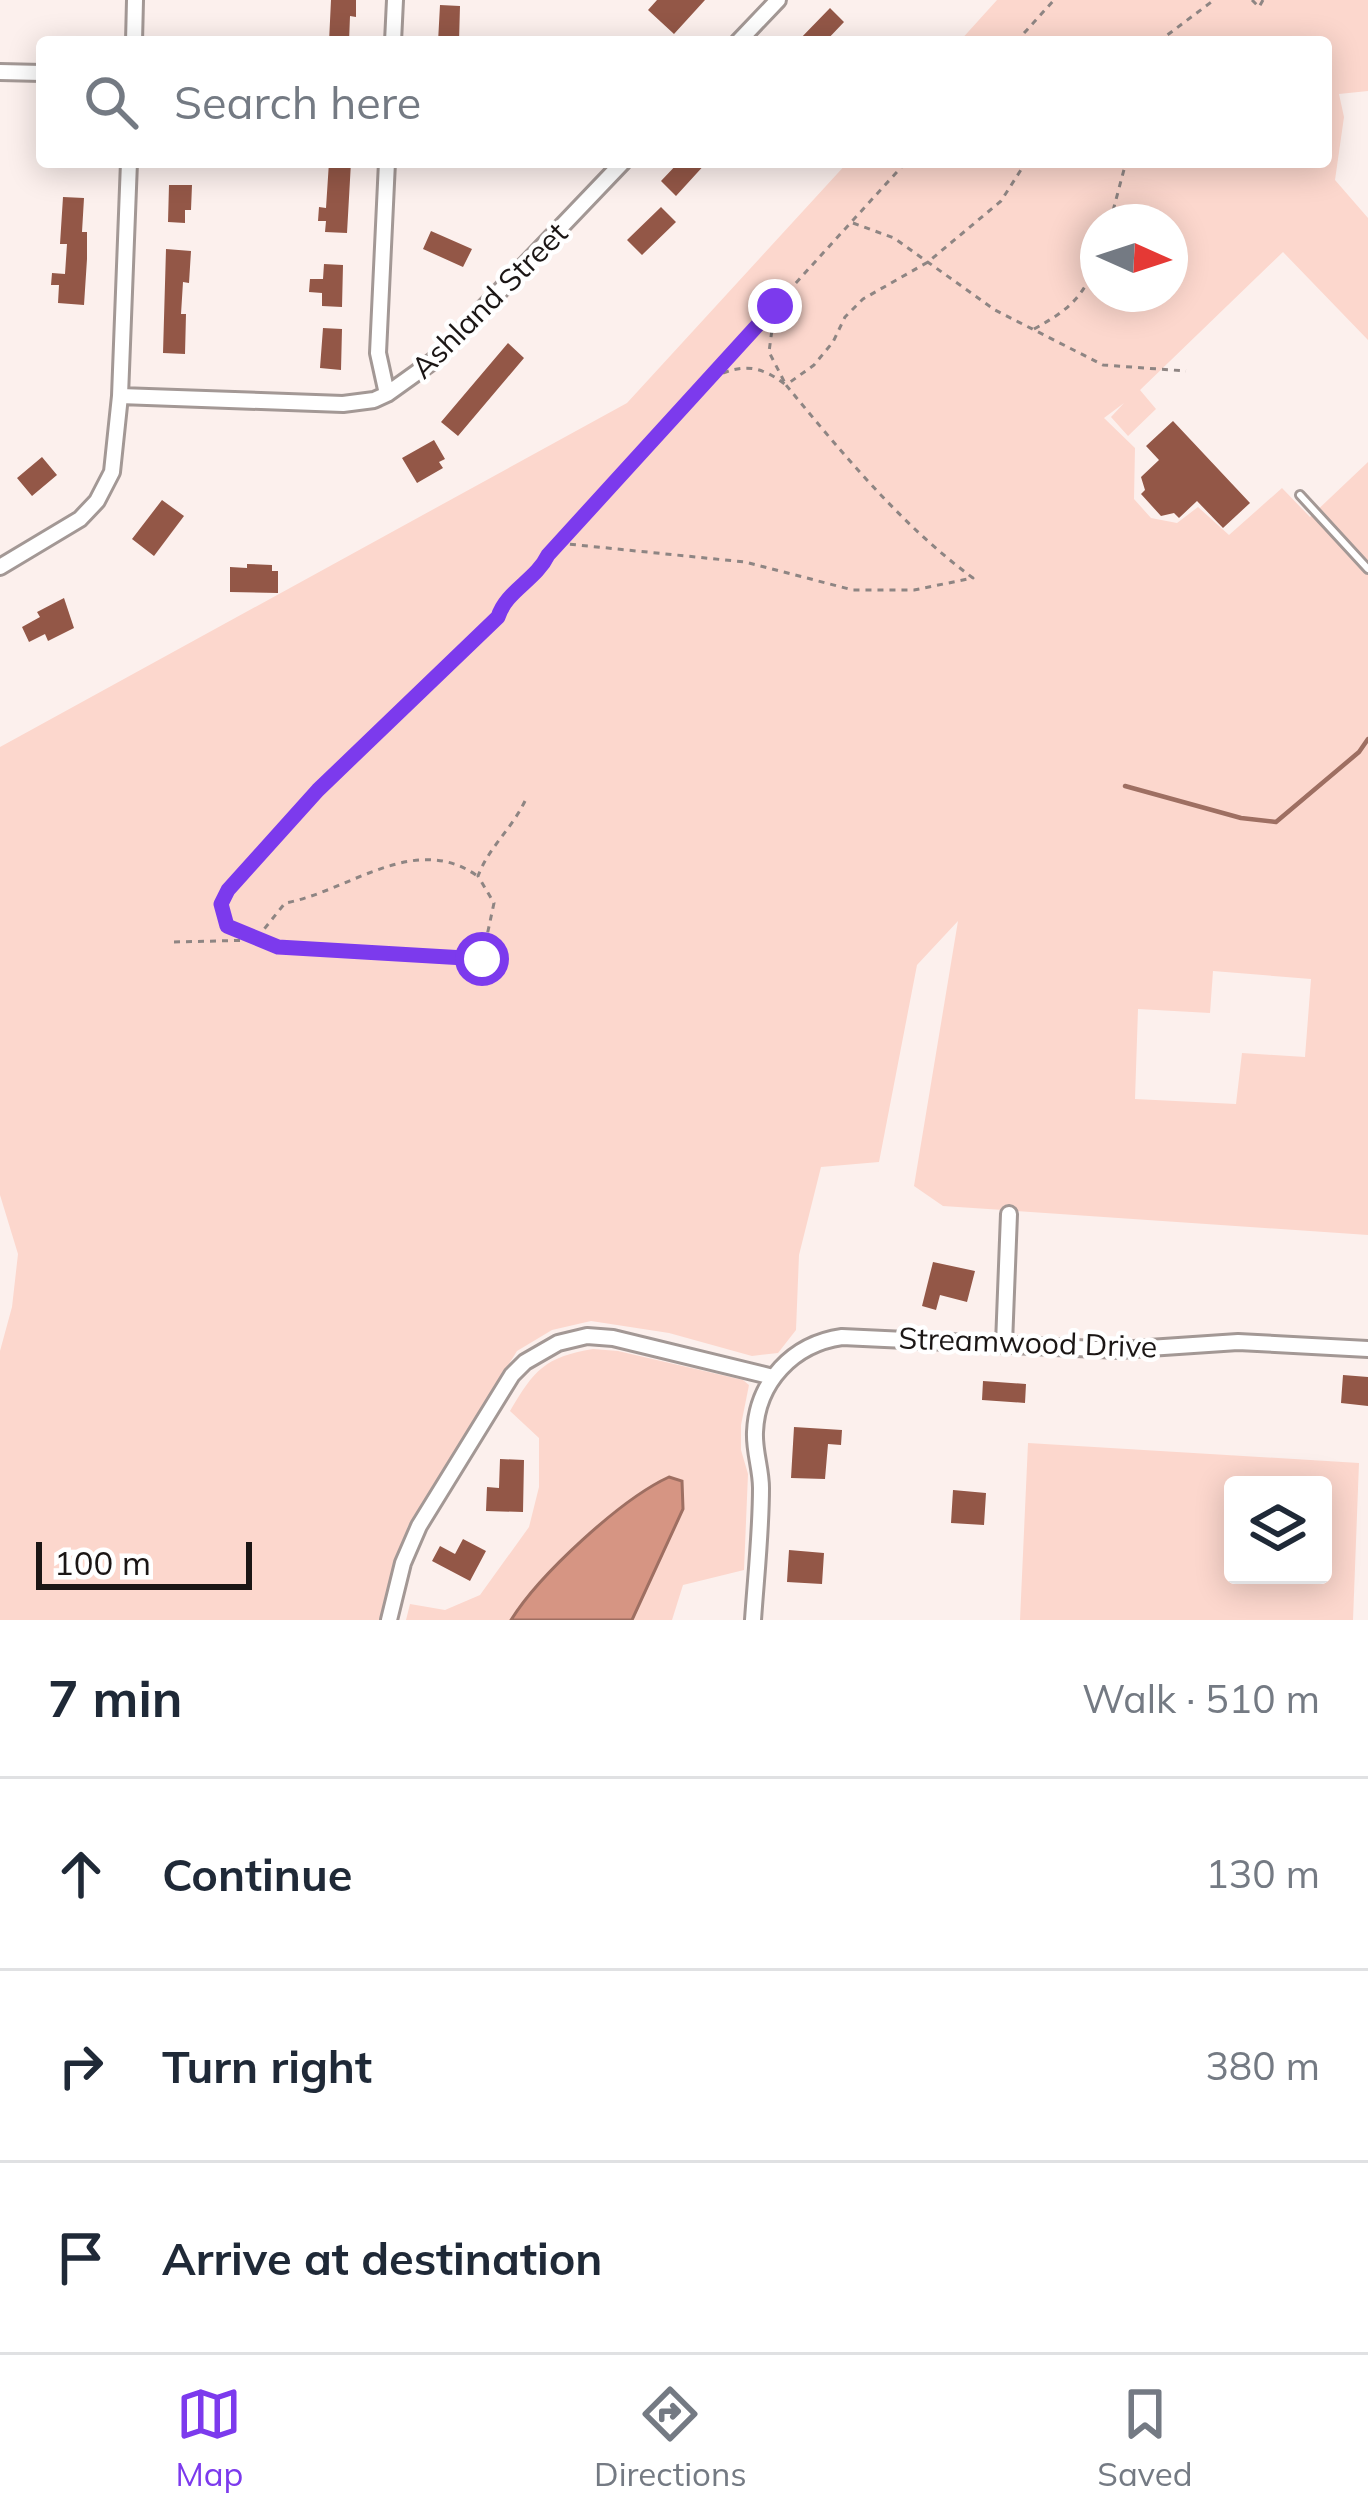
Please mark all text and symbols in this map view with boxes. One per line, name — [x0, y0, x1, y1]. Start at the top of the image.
search box — [36, 36, 1332, 168]
icon: search — [78, 69, 144, 135]
text: Search here — [174, 74, 421, 130]
north arrow — [1080, 204, 1188, 312]
street label: Ashland Street — [403, 214, 575, 386]
route end — [748, 279, 802, 333]
route start — [455, 932, 509, 986]
street label: Streamwood Drive — [898, 1318, 1158, 1366]
map controls — [1224, 1476, 1332, 1584]
button: layers — [1224, 1476, 1332, 1584]
scale bar — [36, 1536, 252, 1589]
text: 100 m — [54, 1542, 151, 1583]
text: 7 min — [48, 1666, 183, 1730]
text: Walk · 510 m — [1082, 1674, 1320, 1723]
icon: ahead — [48, 1841, 114, 1907]
text: Continue — [162, 1846, 352, 1902]
text: 130 m — [1205, 1849, 1320, 1898]
icon: right — [48, 2033, 114, 2099]
text: Turn right — [162, 2038, 372, 2094]
text: 380 m — [1205, 2041, 1320, 2090]
icon: arrive — [48, 2225, 114, 2291]
text: Arrive at destination — [162, 2230, 602, 2286]
tab: Map — [175, 2381, 243, 2494]
tab: Directions — [594, 2381, 747, 2494]
tab: Saved — [1097, 2381, 1193, 2494]

